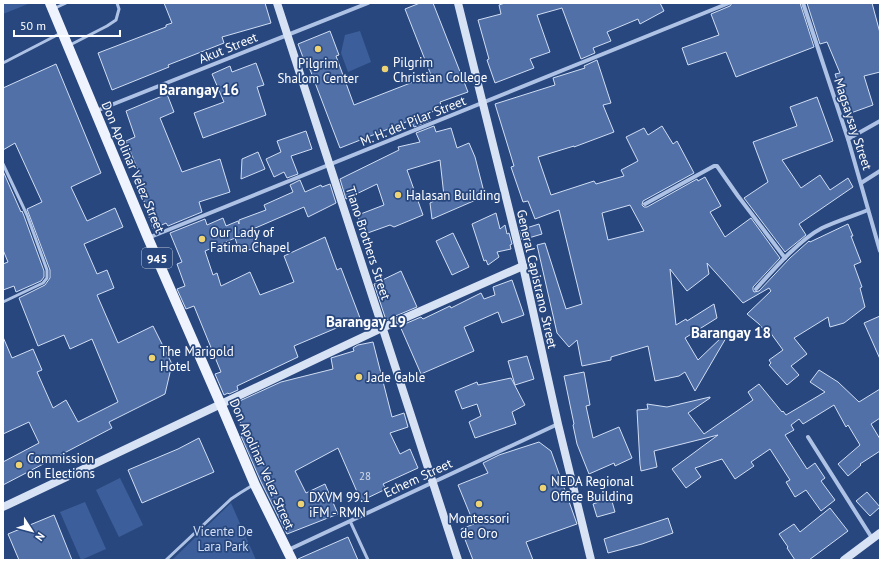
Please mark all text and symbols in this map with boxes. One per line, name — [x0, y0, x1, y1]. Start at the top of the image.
scale bar — [14, 12, 120, 38]
text: 50 m — [20, 18, 46, 33]
street label: Akut Street — [196, 28, 260, 67]
marker: Pilgrim Shalom Center — [313, 44, 323, 54]
place label: Pilgrim Christian College — [393, 54, 487, 86]
place label: Pilgrim Shalom Center — [277, 55, 359, 87]
marker: Pilgrim Christian College — [380, 64, 390, 74]
street label: Magsaysay Street — [830, 76, 876, 173]
district label: Barangay 16 — [159, 80, 239, 99]
street label: M. H. del Pilar Street — [358, 92, 469, 150]
street label: Don Apolinar Velez Street — [98, 99, 169, 236]
street label: Tiano Brothers Street — [342, 184, 395, 302]
place label: Halasan Building — [406, 187, 500, 204]
marker: Halasan Building — [393, 190, 403, 200]
street label: General Capistrano Street — [513, 208, 561, 351]
place label: Our Lady of Fatima Chapel — [210, 224, 290, 256]
marker: Our Lady of Fatima Chapel — [197, 234, 207, 244]
road number: 945 — [142, 248, 172, 268]
district label: Barangay 19 — [326, 312, 406, 331]
district label: Barangay 18 — [691, 323, 771, 342]
place label: The Marigold Hotel — [160, 343, 234, 375]
marker: The Marigold Hotel — [147, 353, 157, 363]
place label: Jade Cable — [366, 369, 425, 386]
marker: Jade Cable — [354, 372, 364, 382]
street label: Don Apolinar Velez Street — [226, 396, 299, 532]
place label: Commission on Elections — [27, 450, 95, 482]
street label: Echem Street — [381, 454, 456, 501]
marker: Commission on Elections — [14, 460, 24, 470]
house number: 28 — [359, 469, 371, 483]
place label: NEDA Regional Office Building — [551, 473, 634, 505]
marker: NEDA Regional Office Building — [538, 483, 548, 493]
place label: DXVM 99.1 iFM - RMN — [309, 489, 370, 521]
marker: DXVM 99.1 iFM - RMN — [296, 499, 306, 509]
marker: Montessori de Oro — [474, 499, 484, 509]
place label: Montessori de Oro — [448, 510, 510, 542]
north arrow — [12, 511, 52, 551]
park label: Vicente De Lara Park — [192, 523, 253, 555]
text: N — [32, 530, 48, 544]

